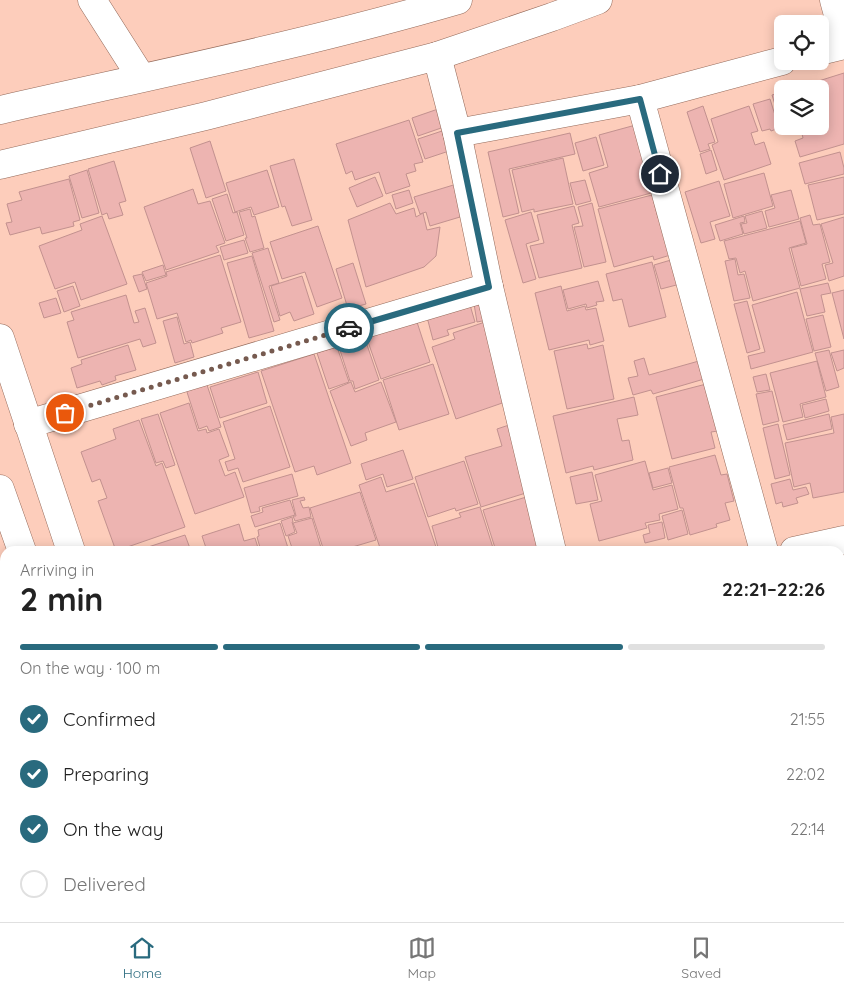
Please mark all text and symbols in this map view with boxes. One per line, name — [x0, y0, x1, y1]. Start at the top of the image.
map controls — [774, 15, 829, 135]
button: locate — [774, 15, 829, 70]
button: layers — [774, 80, 829, 135]
pin — [639, 153, 681, 195]
icon: home — [646, 160, 674, 188]
courier — [324, 303, 374, 353]
icon: car — [335, 314, 363, 342]
pin — [44, 392, 86, 434]
icon: bag — [51, 399, 79, 427]
text: Arriving in — [20, 560, 94, 580]
text: 22:21–22:26 — [722, 577, 825, 601]
text: 2 min — [20, 579, 103, 619]
text: On the way · 100 m — [20, 658, 160, 678]
icon: check — [20, 705, 48, 733]
text: Confirmed — [63, 707, 156, 731]
text: 21:55 — [790, 709, 825, 729]
icon: check — [20, 760, 48, 788]
text: Preparing — [63, 762, 149, 786]
text: 22:02 — [786, 764, 825, 784]
icon: check — [20, 815, 48, 843]
text: On the way — [63, 817, 164, 841]
text: 22:14 — [790, 819, 825, 839]
text: Delivered — [63, 872, 146, 896]
tab: Home — [123, 934, 162, 982]
tab: Map — [407, 934, 436, 982]
tab: Saved — [681, 934, 721, 982]

